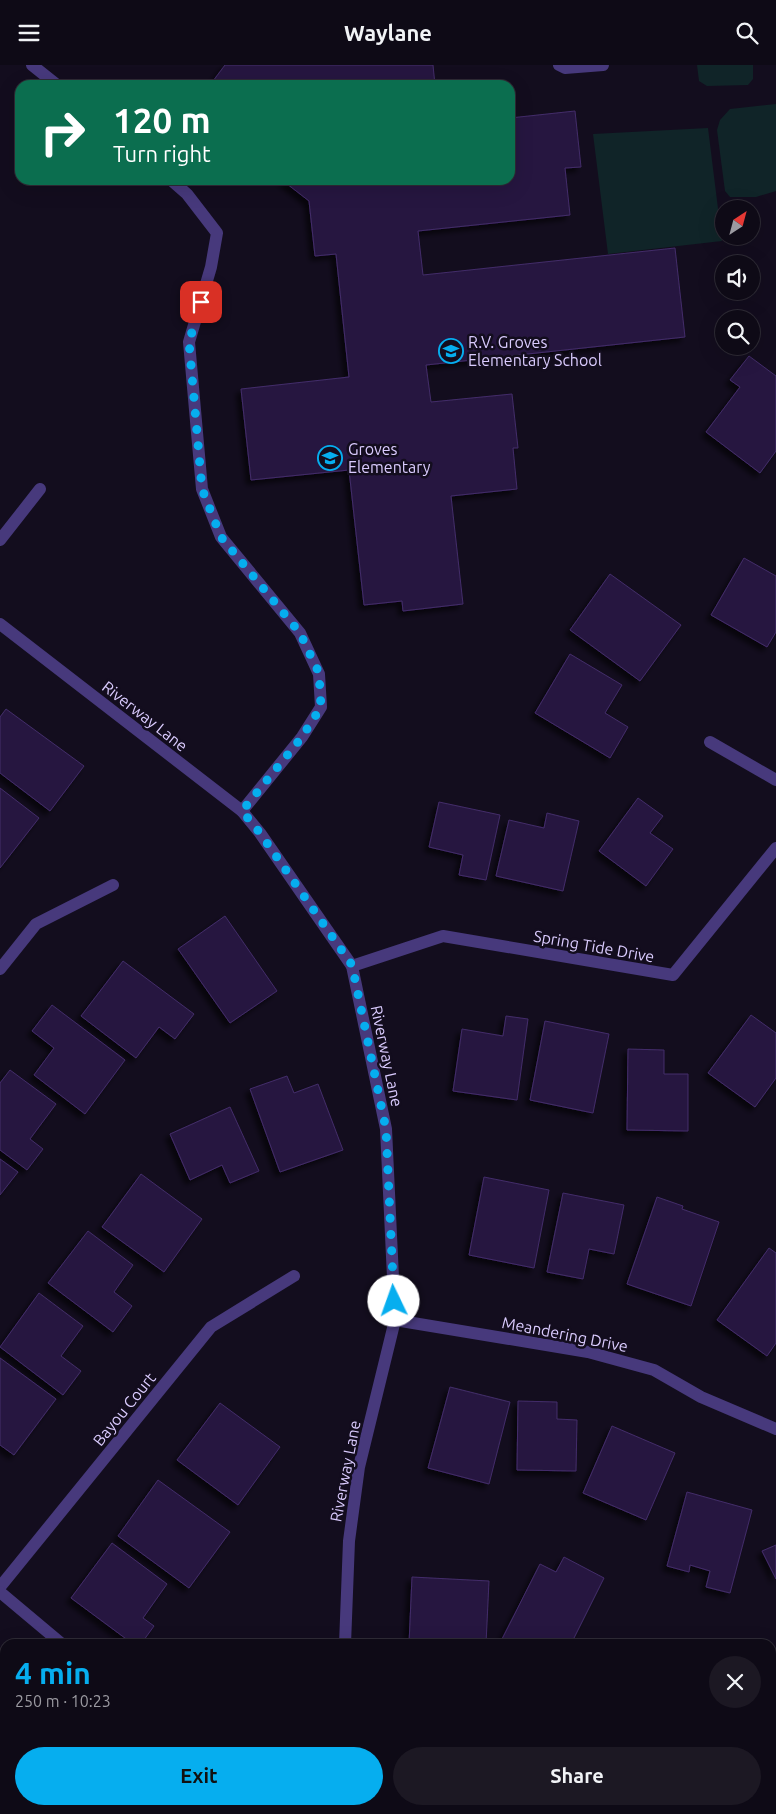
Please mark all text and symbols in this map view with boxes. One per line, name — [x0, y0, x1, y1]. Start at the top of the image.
icon: menu — [15, 19, 43, 47]
icon: search — [733, 19, 761, 47]
text: Waylane — [344, 20, 432, 45]
icon: right — [30, 100, 95, 165]
text: 120 m — [113, 100, 211, 140]
text: Turn right — [113, 141, 211, 166]
north arrow — [715, 200, 760, 245]
map controls — [715, 200, 760, 355]
button: sound — [715, 255, 760, 300]
pin — [180, 281, 222, 323]
icon: arrive — [187, 288, 215, 316]
button: search — [715, 310, 760, 355]
place label: R.V. Groves Elementary School — [468, 333, 602, 369]
school or university icon: R.V. Groves Elementary School — [438, 338, 464, 364]
place label: Groves Elementary — [348, 440, 431, 476]
school or university icon: Groves Elementary — [317, 445, 343, 471]
street label: Riverway Lane — [99, 677, 191, 755]
street label: Spring Tide Drive — [532, 926, 656, 966]
street label: Riverway Lane — [367, 1004, 407, 1108]
position arrow — [367, 1274, 419, 1326]
street label: Meandering Drive — [500, 1313, 630, 1355]
street label: Bayou Court — [89, 1368, 159, 1449]
street label: Riverway Lane — [326, 1419, 364, 1523]
text: 4 min — [15, 1656, 91, 1690]
button: close — [709, 1656, 761, 1708]
text: 250 m · 10:23 — [15, 1692, 111, 1710]
button: Exit — [15, 1747, 383, 1805]
button: Share — [393, 1747, 761, 1805]

